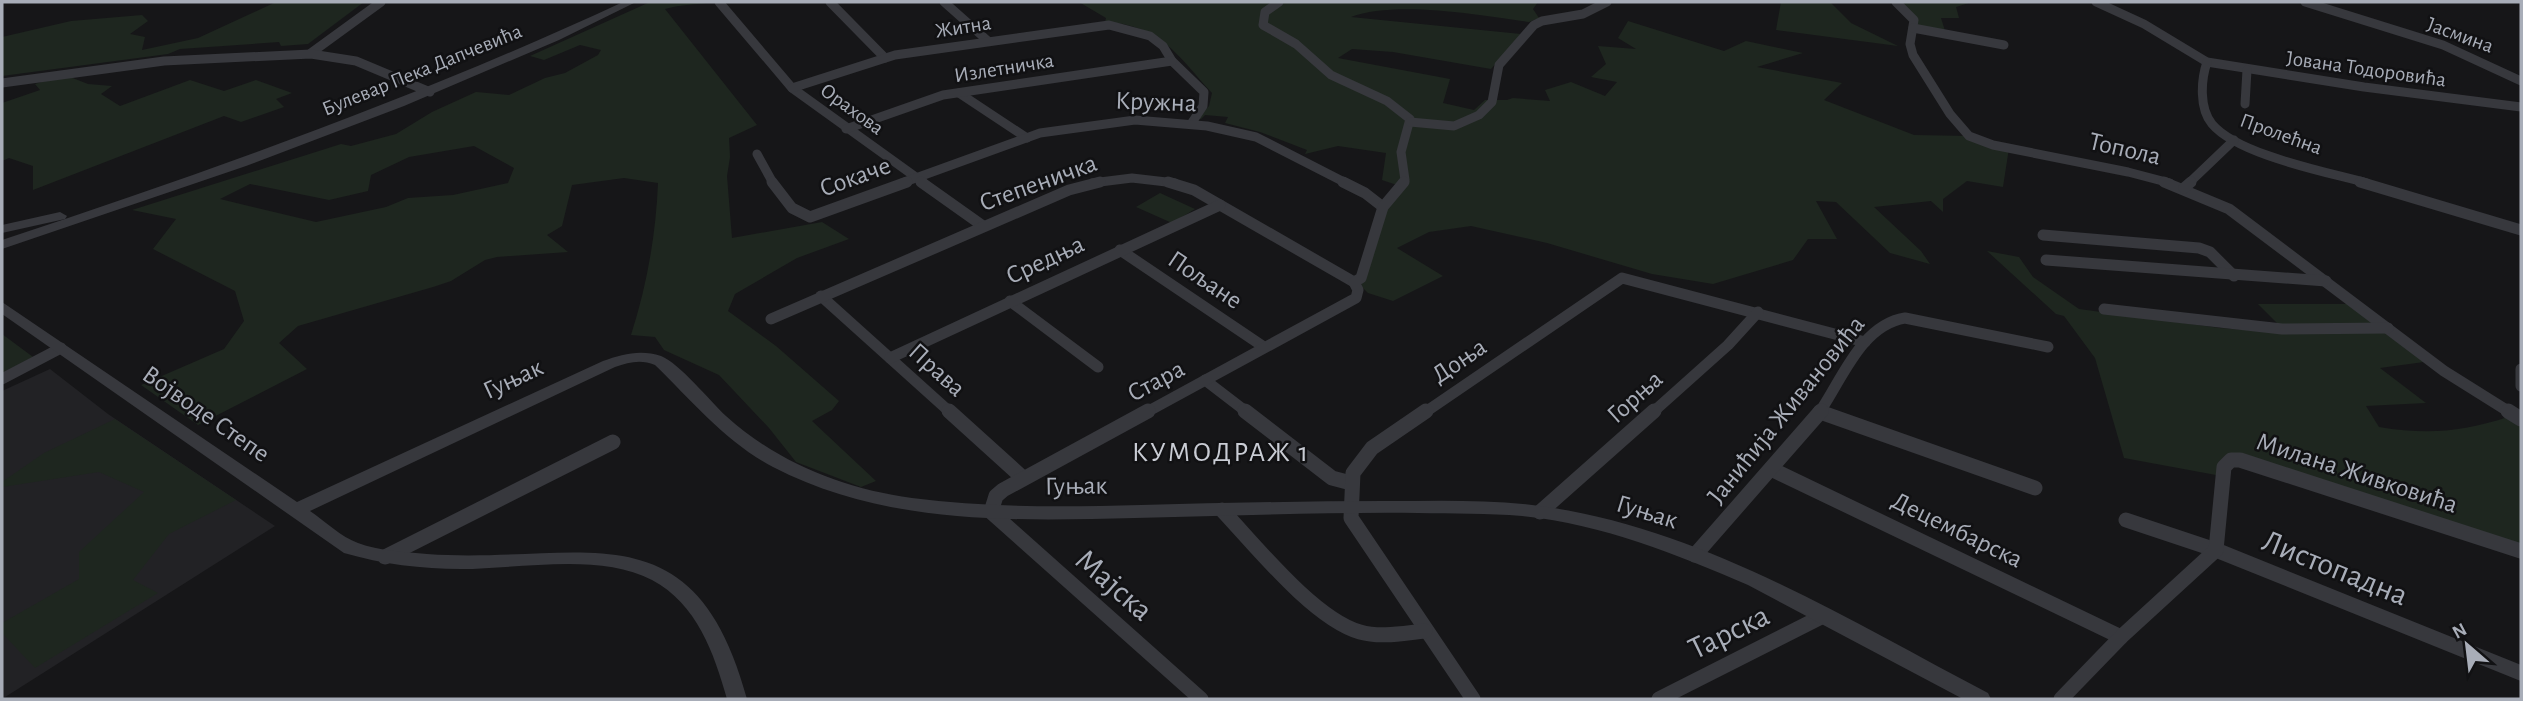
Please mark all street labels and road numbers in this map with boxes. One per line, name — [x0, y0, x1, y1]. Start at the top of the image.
street label: Житна — [934, 12, 993, 42]
street label: Јасмина — [2424, 13, 2497, 57]
street label: Булевар Пека Дапчевића — [319, 20, 525, 120]
street label: Јована Тодоровића — [2285, 47, 2448, 91]
street label: Излетничка — [953, 50, 1056, 86]
street label: Орахова — [816, 79, 888, 139]
street label: Кружна — [1115, 88, 1197, 116]
street label: Пролећна — [2237, 110, 2325, 159]
street label: Топола — [2087, 128, 2163, 170]
street label: Степеничка — [976, 150, 1100, 216]
street label: Сокаче — [816, 152, 894, 202]
street label: Средња — [1002, 231, 1088, 289]
street label: Пољане — [1163, 246, 1247, 314]
street label: Јанићија Живановића — [1702, 311, 1870, 509]
street label: Доња — [1427, 333, 1491, 388]
street label: Права — [904, 338, 970, 402]
street label: Гуњак — [479, 354, 547, 404]
street label: Стара — [1123, 355, 1189, 407]
street label: Војводе Степе — [138, 361, 274, 467]
street label: Горња — [1602, 366, 1668, 428]
street label: Милана Живковића — [2253, 428, 2461, 518]
street label: Гуњак — [1045, 472, 1108, 500]
street label: Децембарска — [1887, 487, 2027, 573]
street label: Гуњак — [1613, 490, 1681, 534]
street label: Листопадна — [2258, 524, 2412, 612]
street label: Мајска — [1069, 543, 1159, 627]
street label: Тарска — [1684, 599, 1774, 665]

